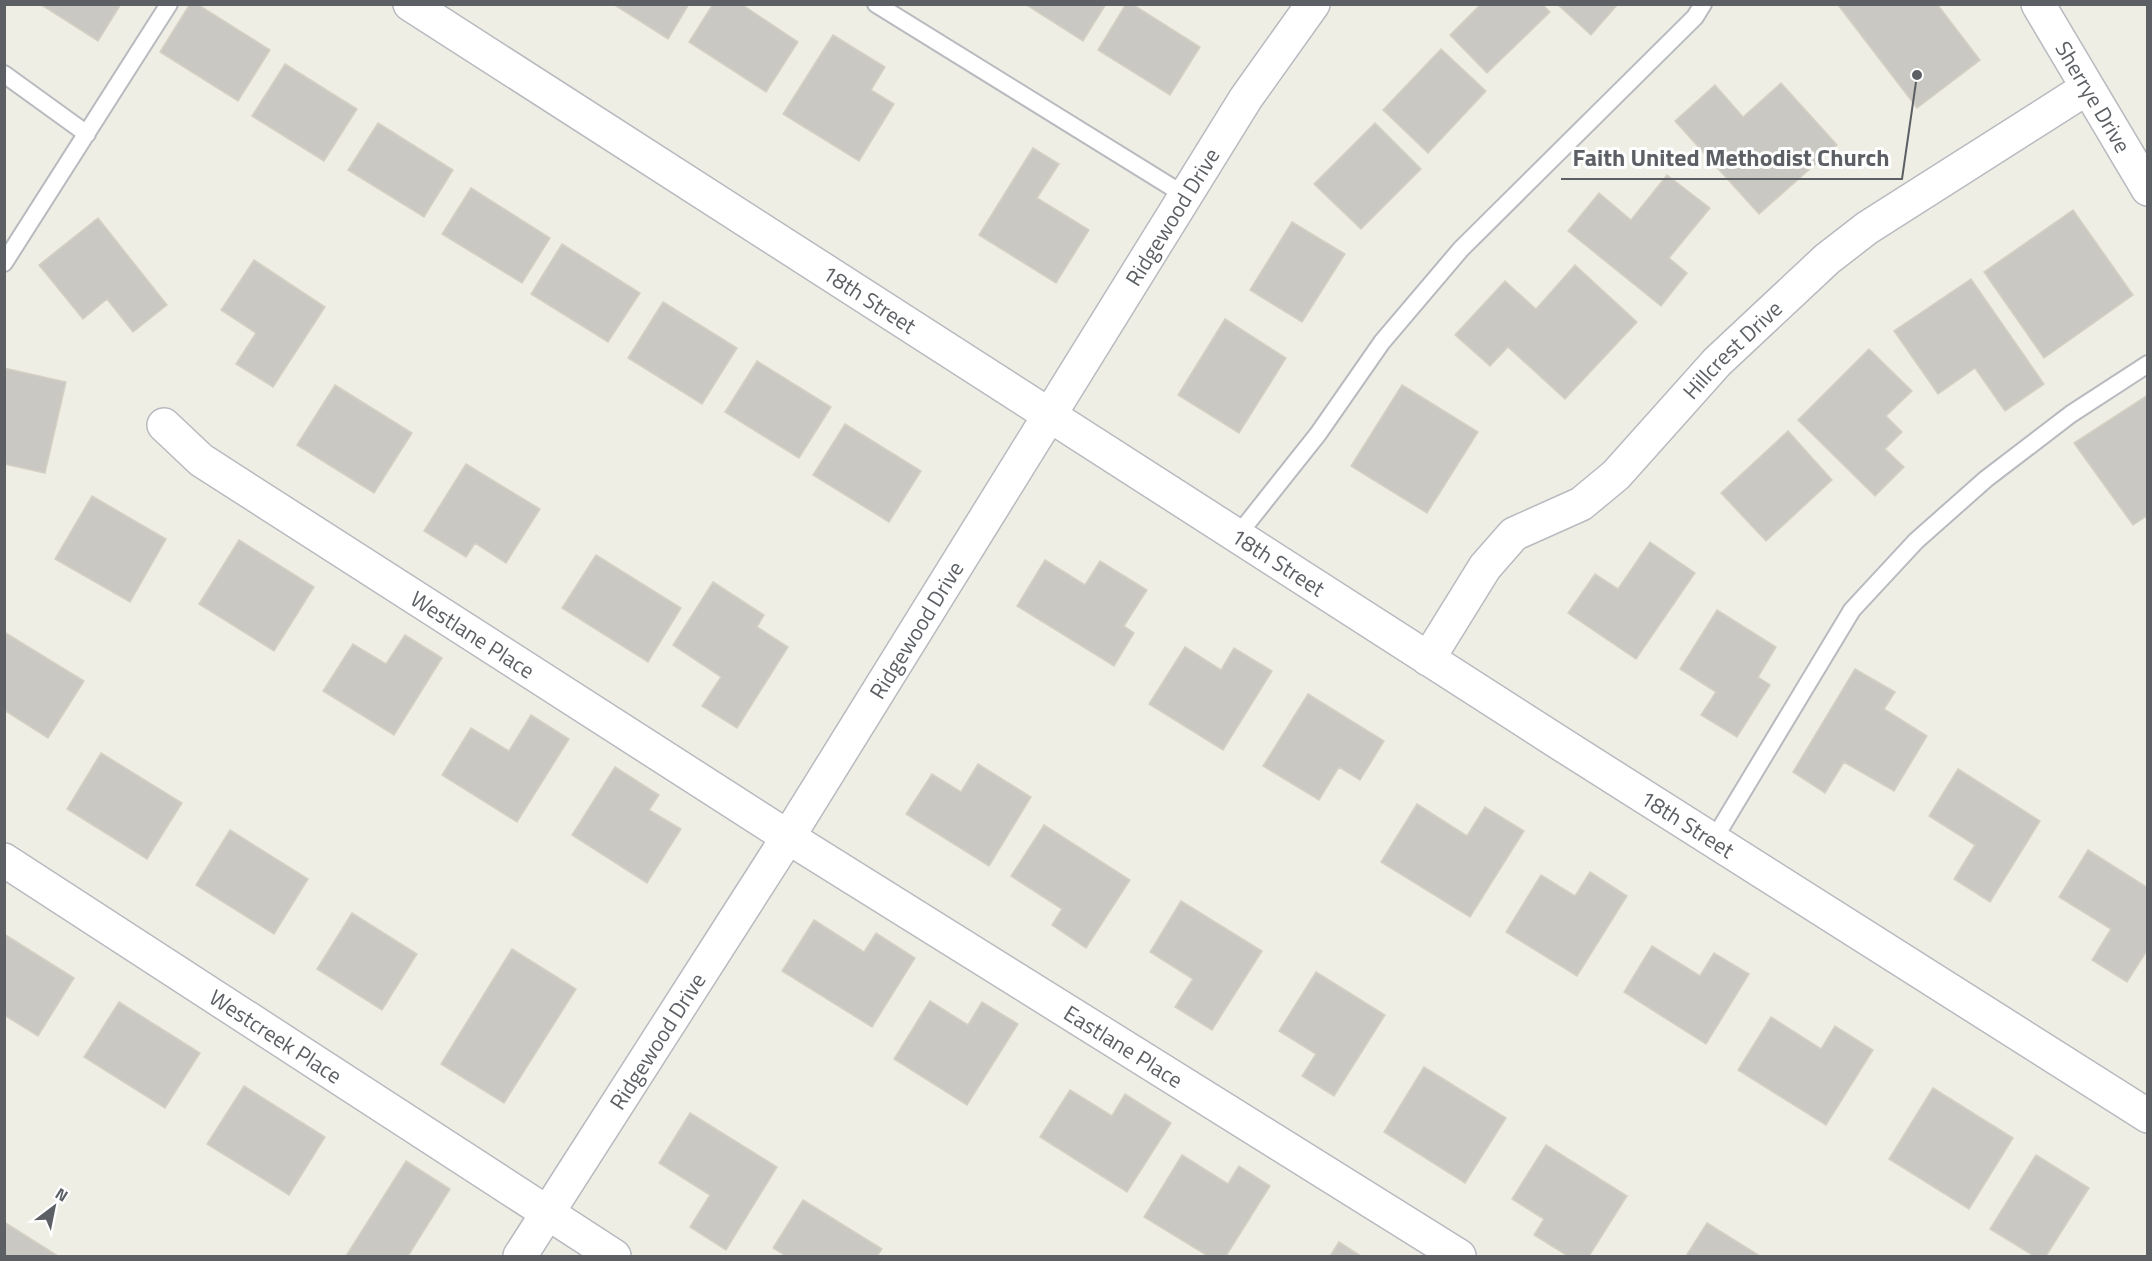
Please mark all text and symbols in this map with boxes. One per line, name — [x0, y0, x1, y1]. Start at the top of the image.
street label: Sherrye Drive — [2047, 35, 2140, 159]
callout: Faith United Methodist Church — [1561, 137, 1902, 179]
text: Faith United Methodist Church — [1572, 139, 1890, 175]
street label: Ridgewood Drive — [1117, 141, 1228, 292]
street label: 18th Street — [816, 256, 923, 342]
street label: Hillcrest Drive — [1674, 292, 1790, 407]
street label: 18th Street — [1224, 519, 1332, 605]
street label: Ridgewood Drive — [861, 554, 972, 706]
street label: Westlane Place — [404, 582, 542, 687]
street label: 18th Street — [1634, 781, 1741, 867]
street label: Ridgewood Drive — [601, 966, 714, 1116]
street label: Westcreek Place — [203, 981, 349, 1092]
street label: Eastlane Place — [1057, 996, 1190, 1097]
north arrow — [24, 1177, 84, 1237]
text: N — [51, 1181, 73, 1207]

